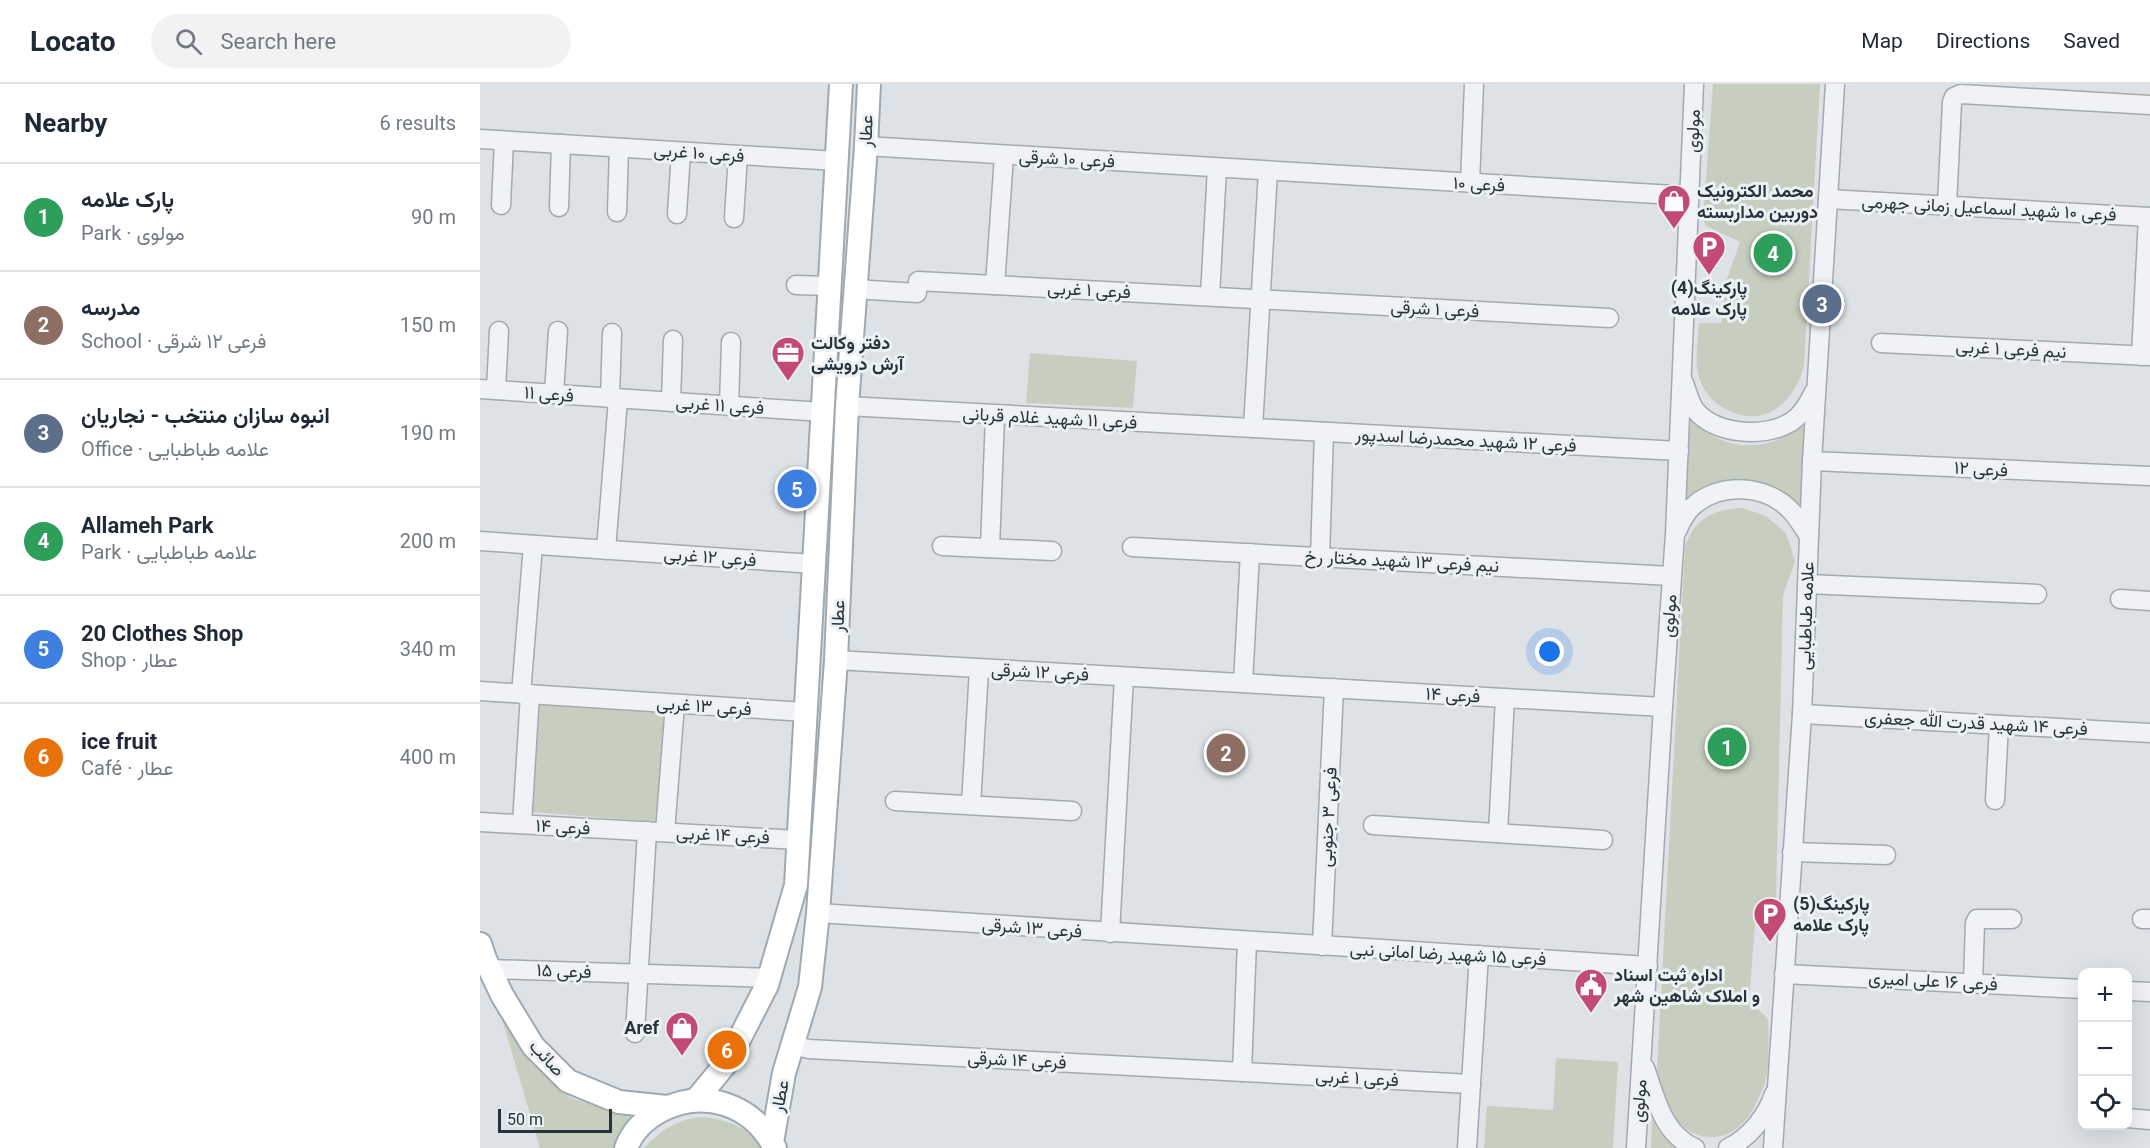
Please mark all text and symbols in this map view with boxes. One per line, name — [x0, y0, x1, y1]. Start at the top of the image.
search box — [151, 14, 571, 68]
text: Locato — [30, 25, 115, 58]
icon: search — [172, 25, 205, 58]
text: Search here — [220, 29, 336, 54]
text: Map — [1861, 29, 1903, 53]
text: Directions — [1936, 29, 2030, 53]
text: Saved — [2063, 29, 2120, 53]
text: Nearby — [24, 108, 107, 138]
street label: مولوی — [1681, 109, 1705, 153]
text: 6 results — [380, 111, 456, 135]
street label: عطار — [854, 114, 878, 149]
street label: فرعی ۱۰ غربی — [653, 139, 745, 167]
street label: فرعی ۱۰ شرقی — [1018, 145, 1116, 173]
street label: فرعی ۱۰ — [1452, 172, 1506, 196]
place label: محمد الکترونیک دوربین مداربسته — [1697, 180, 1818, 223]
shop icon: محمد الکترونیک دوربین مداربسته — [1656, 183, 1692, 230]
text: پارک علامه — [81, 187, 174, 212]
street label: فرعی ۱۰ شهید اسماعیل زمانی جهرمی — [1861, 190, 2117, 226]
text: 1 — [38, 205, 49, 229]
text: 90 m — [411, 205, 456, 229]
text: Park · مولوی — [81, 221, 185, 245]
parking icon: پارکینگ(4) پارک علامه — [1691, 229, 1727, 276]
pin: 4 — [1754, 230, 1792, 276]
street label: فرعی ۱ غربی — [1047, 277, 1131, 303]
place label: پارکینگ(4) پارک علامه — [1671, 277, 1747, 321]
pin: 3 — [1802, 282, 1842, 326]
text: مدرسه — [81, 295, 140, 320]
street label: فرعی ۱ شرقی — [1390, 296, 1480, 322]
text: 2 — [38, 313, 49, 337]
text: 150 m — [400, 313, 456, 337]
text: School · فرعی ۱۲ شرقی — [81, 329, 266, 353]
place label: دفتر وکالت آرش درویشی — [811, 332, 905, 375]
office icon: دفتر وکالت آرش درویشی — [770, 335, 806, 382]
street label: نیم فرعی ۱ غربی — [1955, 335, 2067, 364]
street label: فرعی ۱۱ — [523, 381, 575, 407]
street label: فرعی ۱۱ غربی — [675, 391, 765, 419]
street label: فرعی ۱۱ شهید غلام قربانی — [962, 402, 1138, 435]
text: انبوه سازان منتخب - نجاریان — [81, 403, 330, 428]
text: 3 — [38, 421, 49, 445]
text: 190 m — [400, 421, 456, 445]
street label: فرعی ۱۲ شهید محمدرضا اسدپور — [1354, 423, 1577, 458]
text: Office · علامه طباطبایی — [81, 437, 269, 461]
street label: فرعی ۱۲ — [1953, 457, 2009, 481]
pin: 5 — [778, 466, 816, 512]
text: Allameh Park — [81, 513, 214, 538]
text: 4 — [38, 529, 49, 553]
text: 200 m — [400, 529, 456, 553]
text: Park · علامه طباطبایی — [81, 540, 257, 564]
street label: فرعی ۱۲ غربی — [663, 543, 757, 571]
street label: نیم فرعی ۱۳ شهید مختار رخ — [1304, 545, 1500, 578]
street label: علامه طباطبایی — [1793, 561, 1819, 671]
street label: مولوی — [1657, 594, 1681, 638]
street label: عطار — [826, 599, 850, 634]
text: 20 Clothes Shop — [81, 621, 243, 646]
text: 5 — [38, 637, 49, 661]
text: 340 m — [400, 637, 456, 661]
your location — [1535, 637, 1564, 666]
text: Shop · عطار — [81, 648, 178, 672]
street label: فرعی ۱۲ شرقی — [990, 658, 1090, 686]
street label: فرعی ۱۴ — [1425, 683, 1481, 707]
street label: فرعی ۱۳ غربی — [656, 692, 752, 720]
street label: فرعی ۱۴ شهید قدرت الله جعفری — [1864, 706, 2088, 740]
pin: 1 — [1708, 724, 1746, 770]
text: ice fruit — [81, 729, 157, 754]
pin: 2 — [1206, 730, 1246, 776]
text: 6 — [38, 745, 49, 769]
text: 400 m — [400, 745, 456, 769]
text: Café · عطار — [81, 756, 173, 780]
street label: فرعی ۳ جنوبی — [1314, 766, 1342, 868]
street label: فرعی ۱۴ — [535, 815, 591, 839]
street label: فرعی ۱۴ غربی — [676, 822, 770, 848]
place label: پارکینگ(5) پارک علامه — [1793, 893, 1870, 937]
parking icon: پارکینگ(5) پارک علامه — [1752, 896, 1788, 943]
street label: فرعی ۱۳ شرقی — [981, 914, 1083, 942]
street label: فرعی ۱۵ شهید رضا امانی نبی — [1349, 938, 1547, 970]
street label: فرعی ۱۵ — [536, 959, 592, 983]
place label: اداره ثبت اسناد و املاک شاهین شهر — [1613, 964, 1760, 1007]
public building icon: اداره ثبت اسناد و املاک شاهین شهر — [1573, 967, 1609, 1014]
street label: فرعی ۱۶ علی امیری — [1868, 967, 1998, 995]
map controls — [2078, 968, 2132, 1130]
button: + — [2078, 968, 2132, 1022]
shop icon: Aref — [664, 1010, 700, 1057]
place label: Aref — [624, 1017, 660, 1038]
button: − — [2078, 1022, 2132, 1076]
pin: 6 — [708, 1028, 746, 1072]
street label: صائب — [525, 1035, 569, 1080]
street label: فرعی ۱۴ شرقی — [967, 1046, 1067, 1074]
street label: فرعی ۱ غربی — [1315, 1065, 1399, 1091]
button: locate — [2078, 1076, 2132, 1130]
street label: عطار — [766, 1078, 794, 1115]
street label: مولوی — [1627, 1079, 1651, 1123]
scale bar — [498, 1106, 612, 1134]
text: 50 m — [507, 1110, 543, 1129]

